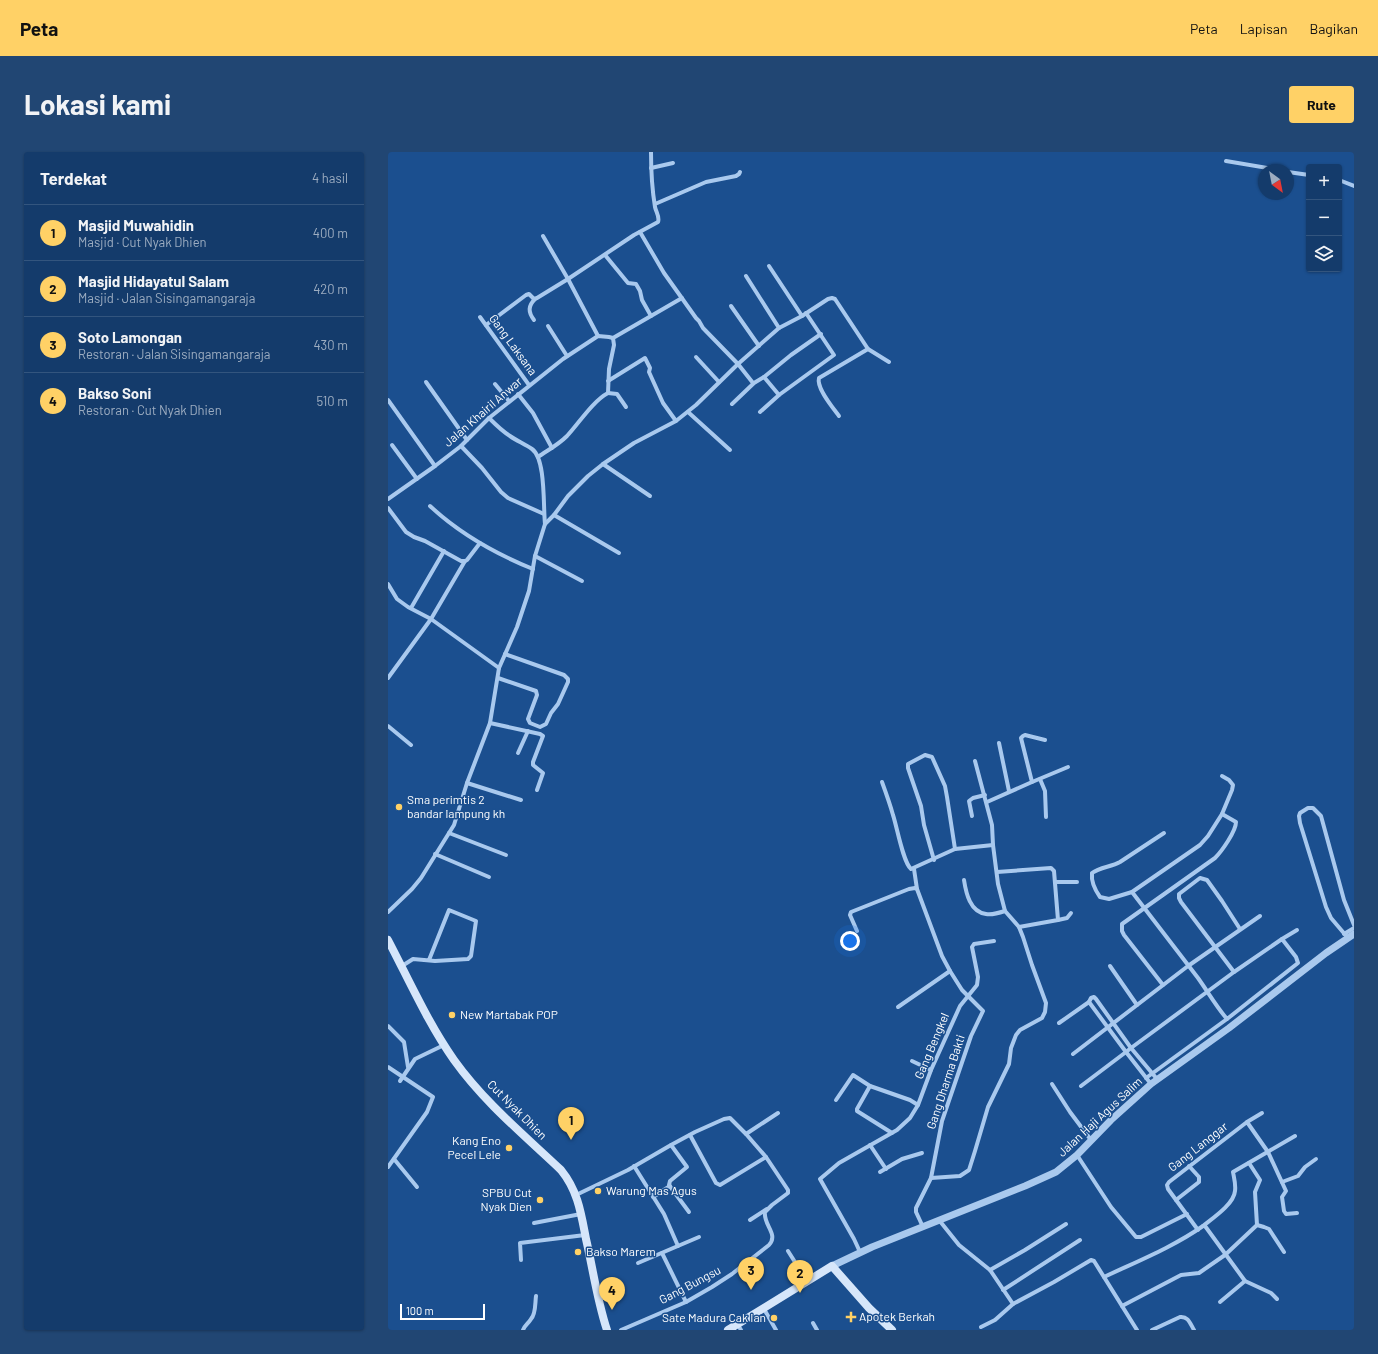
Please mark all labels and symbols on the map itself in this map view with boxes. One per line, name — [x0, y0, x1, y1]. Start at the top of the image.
north arrow — [1258, 164, 1294, 200]
street label: Gang Laksana — [487, 311, 541, 378]
street label: Jalan Khairil Anwar — [440, 373, 525, 449]
place label: Sma perimtis 2 bandar lampung kh — [407, 792, 505, 820]
marker: Sma perimtis 2 bandar lampung kh — [394, 802, 404, 812]
your location — [840, 931, 860, 951]
place label: New Martabak POP — [460, 1007, 558, 1021]
marker: New Martabak POP — [447, 1010, 457, 1020]
street label: Gang Bengkel — [911, 1010, 951, 1081]
street label: Gang Dharma Bakti — [923, 1033, 967, 1131]
street label: Jalan Haji Agus Salim — [1054, 1074, 1144, 1159]
street label: Cut Nyak Dhien — [485, 1077, 550, 1142]
pin: 1 — [558, 1107, 584, 1140]
street label: Gang Langgar — [1165, 1118, 1230, 1174]
place label: Kang Eno Pecel Lele — [448, 1133, 501, 1161]
marker: Kang Eno Pecel Lele — [504, 1143, 514, 1153]
place label: Warung Mas Agus — [606, 1183, 697, 1197]
place label: SPBU Cut Nyak Dien — [481, 1185, 532, 1213]
marker: Warung Mas Agus — [593, 1186, 603, 1196]
marker: SPBU Cut Nyak Dien — [535, 1195, 545, 1205]
place label: Bakso Marem — [586, 1244, 656, 1258]
marker: Bakso Marem — [573, 1247, 583, 1257]
pin: 3 — [738, 1257, 764, 1290]
pin: 2 — [787, 1260, 813, 1293]
street label: Gang Bungsu — [656, 1262, 723, 1306]
pin: 4 — [599, 1277, 625, 1310]
scale bar — [400, 1302, 485, 1321]
place label: Apotek Berkah — [859, 1309, 935, 1323]
place label: Sate Madura Cak Ian — [662, 1310, 766, 1324]
marker: Apotek Berkah — [846, 1312, 856, 1322]
marker: Sate Madura Cak Ian — [769, 1313, 779, 1323]

